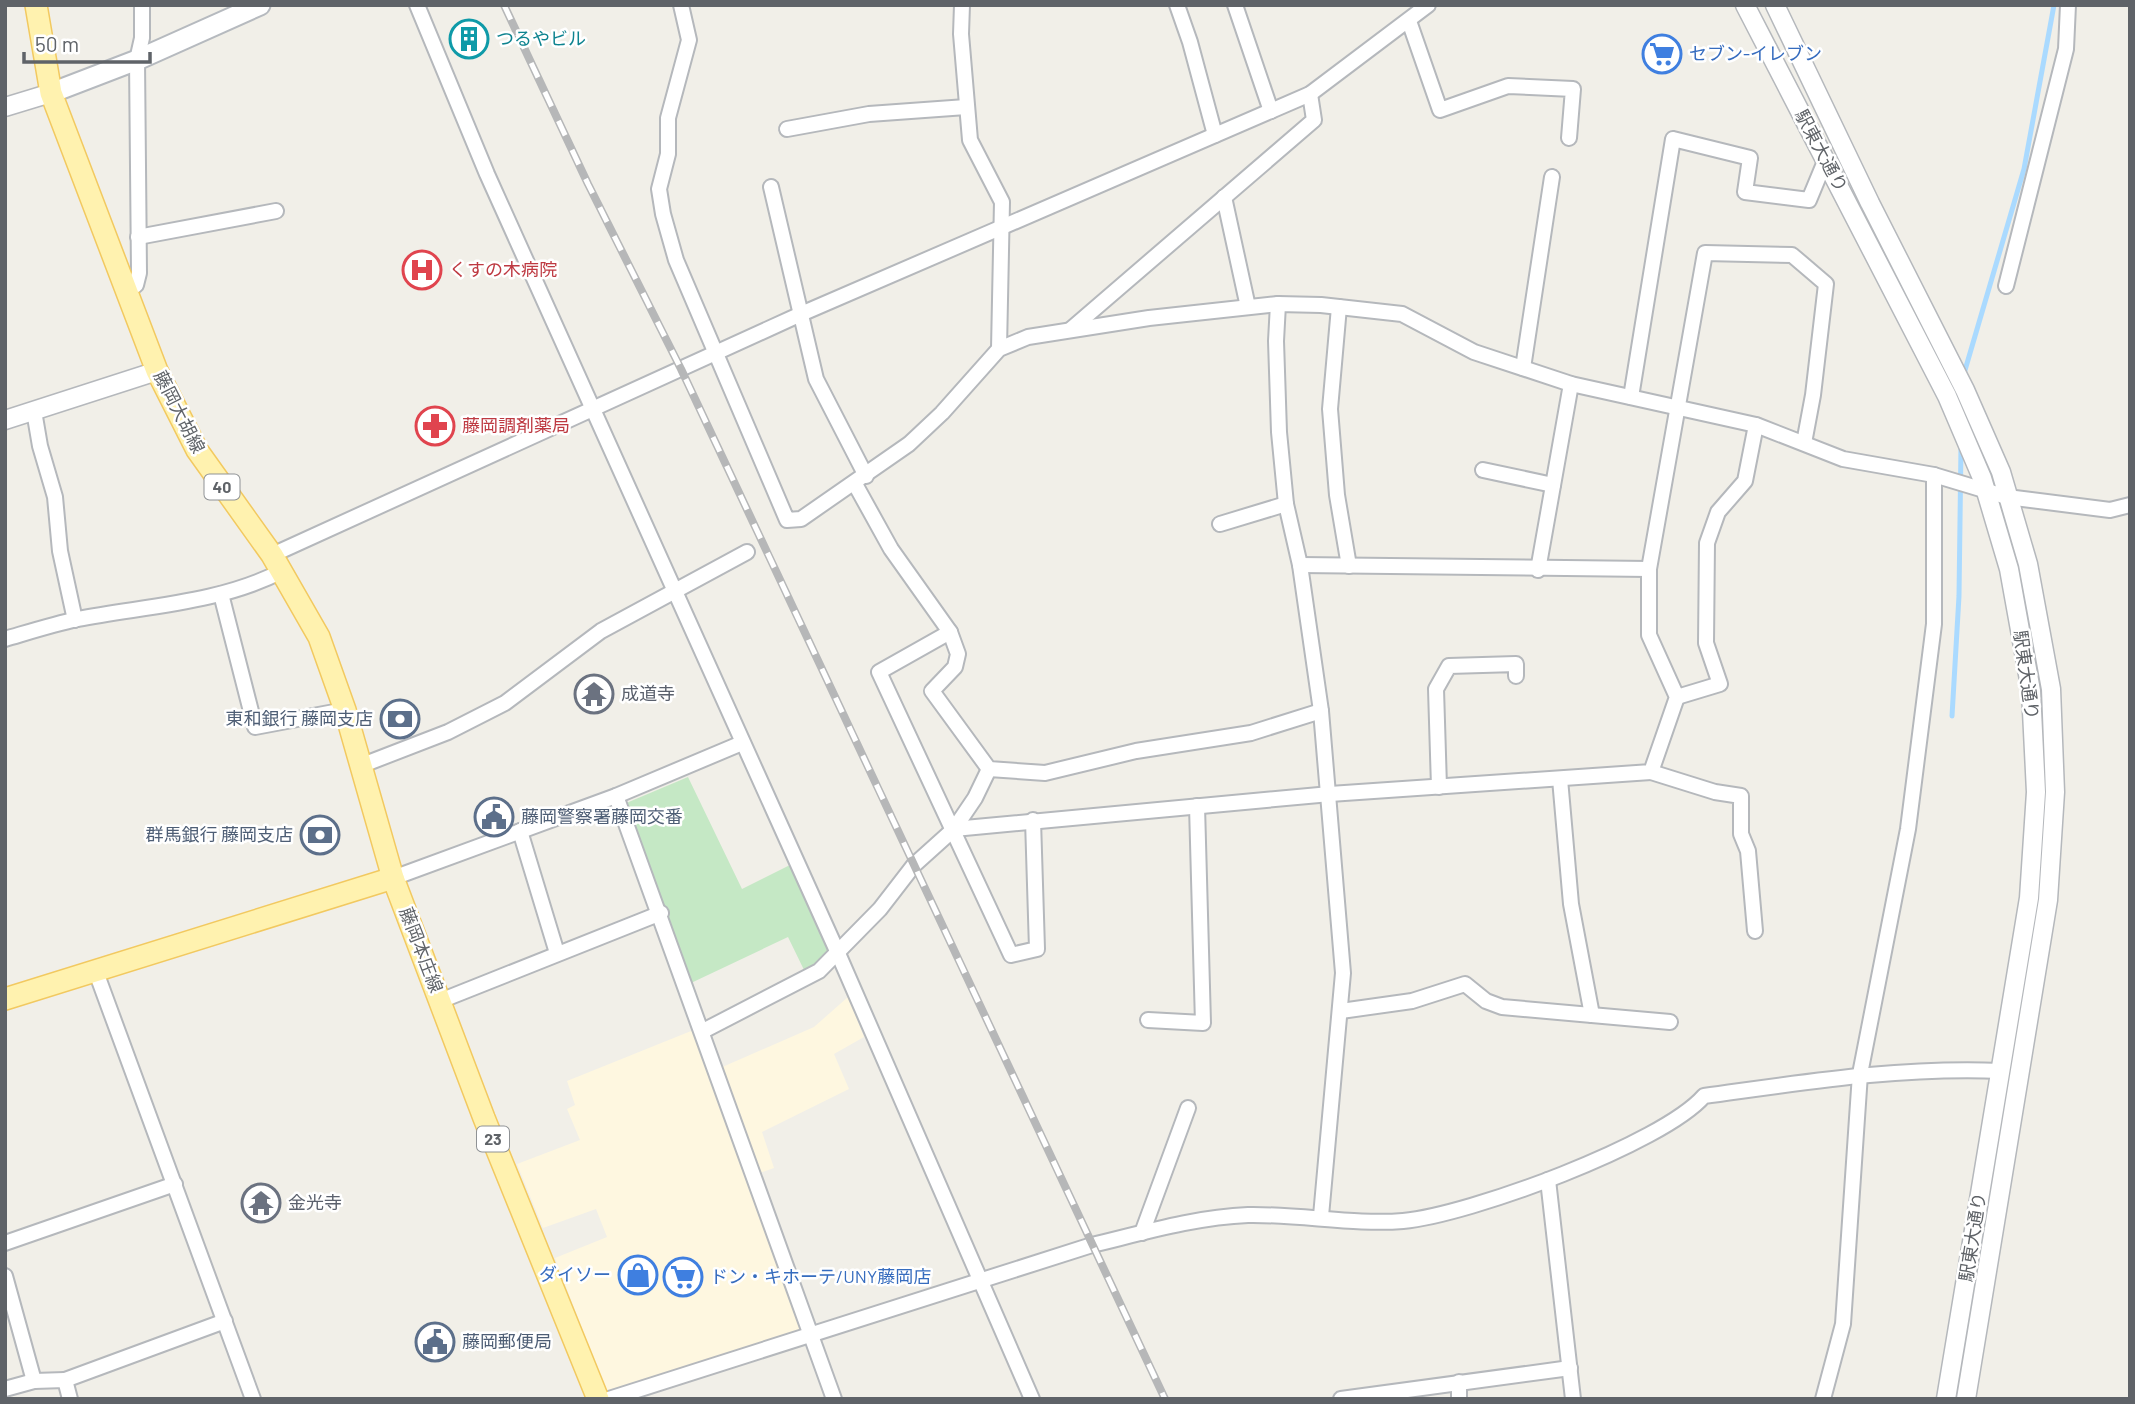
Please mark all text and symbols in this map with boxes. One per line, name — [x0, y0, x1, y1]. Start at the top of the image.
building icon: つるやビル — [448, 18, 490, 60]
scale bar — [24, 21, 150, 65]
place label: つるやビル — [496, 27, 586, 49]
text: 50 m — [35, 31, 79, 56]
supermarket icon: セブン-イレブン — [1641, 33, 1683, 75]
place label: セブン-イレブン — [1689, 42, 1822, 64]
street label: 駅東大通り — [1791, 106, 1853, 195]
hospital icon: くすの木病院 — [401, 249, 443, 291]
place label: くすの木病院 — [449, 258, 557, 280]
street label: 藤岡大胡線 — [150, 366, 210, 457]
pharmacy icon: 藤岡調剤薬局 — [414, 405, 456, 447]
place label: 藤岡調剤薬局 — [462, 414, 570, 436]
road number: 40 — [204, 474, 240, 500]
street label: 駅東大通り — [2010, 629, 2044, 721]
temple icon: 成道寺 — [573, 673, 615, 715]
place label: 成道寺 — [621, 682, 675, 704]
bank icon: 東和銀行 藤岡支店 — [379, 698, 421, 740]
place label: 東和銀行 藤岡支店 — [225, 707, 373, 729]
public building icon: 藤岡警察署藤岡交番 — [473, 796, 515, 838]
place label: 藤岡警察署藤岡交番 — [521, 805, 683, 827]
bank icon: 群馬銀行 藤岡支店 — [299, 814, 341, 856]
place label: 群馬銀行 藤岡支店 — [145, 823, 293, 845]
street label: 藤岡本庄線 — [396, 904, 448, 996]
road number: 23 — [477, 1126, 509, 1152]
temple icon: 金光寺 — [240, 1182, 282, 1224]
place label: 金光寺 — [288, 1191, 342, 1213]
street label: 駅東大通り — [1954, 1191, 1990, 1283]
shop icon: ダイソー — [617, 1254, 659, 1296]
supermarket icon: ドン・キホーテ/UNY藤岡店 — [662, 1256, 704, 1298]
place label: ダイソー — [539, 1263, 611, 1285]
place label: ドン・キホーテ/UNY藤岡店 — [710, 1265, 931, 1287]
public building icon: 藤岡郵便局 — [414, 1321, 456, 1363]
place label: 藤岡郵便局 — [462, 1330, 552, 1352]

